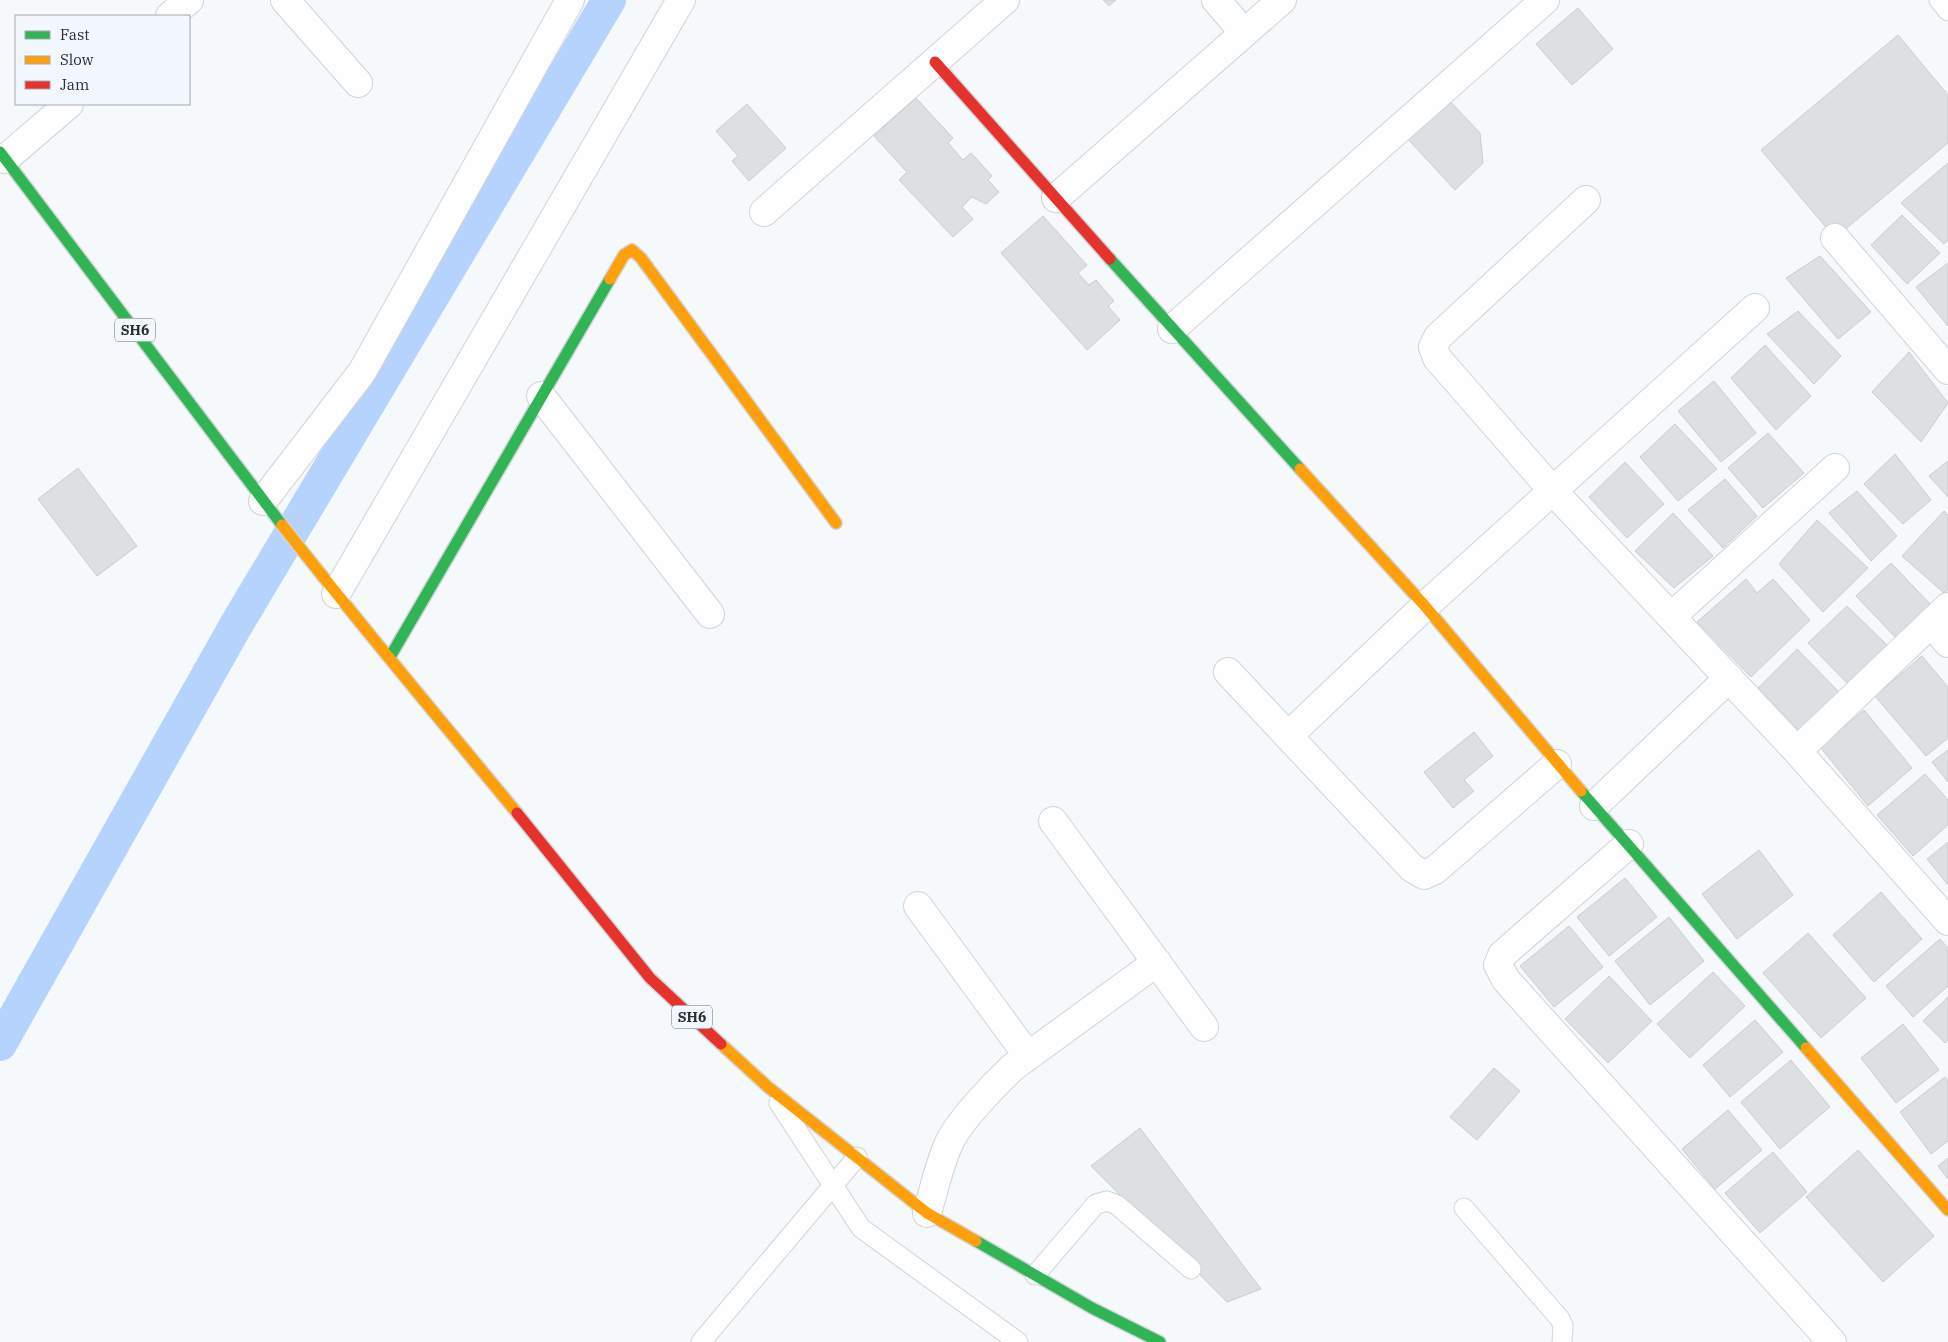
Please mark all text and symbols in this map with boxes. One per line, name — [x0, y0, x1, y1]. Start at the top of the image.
legend — [15, 15, 190, 105]
text: Fast — [60, 25, 90, 44]
text: Slow — [60, 50, 94, 69]
text: Jam — [60, 75, 89, 94]
road number: SH6 — [115, 318, 155, 342]
road number: SH6 — [672, 1006, 712, 1028]

